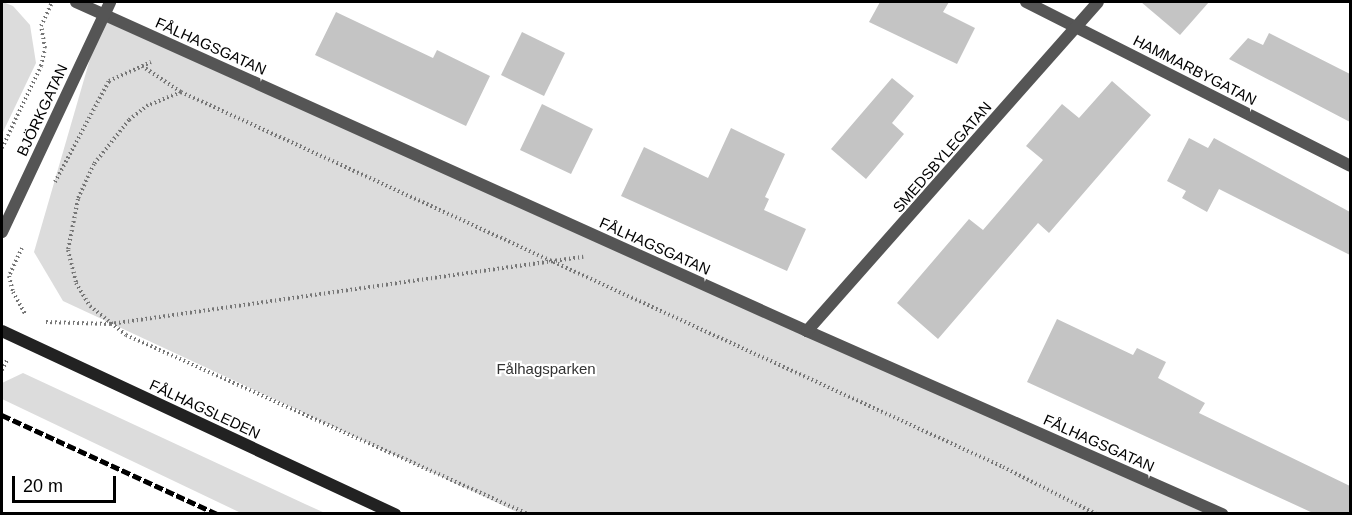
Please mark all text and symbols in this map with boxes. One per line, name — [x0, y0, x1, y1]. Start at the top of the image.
street label: FÅLHAGSGATAN — [153, 13, 269, 79]
street label: HAMMARBYGATAN — [1130, 31, 1260, 109]
street label: BJÖRKGATAN — [13, 61, 71, 159]
street label: SMEDSBYLEGATAN — [889, 98, 995, 216]
street label: FÅLHAGSGATAN — [597, 213, 713, 279]
park label: Fålhagsparken — [496, 360, 596, 378]
street label: FÅLHAGSLEDEN — [147, 375, 263, 443]
street label: FÅLHAGSGATAN — [1041, 410, 1157, 476]
scale bar — [15, 464, 118, 502]
text: 20 m — [23, 476, 63, 496]

